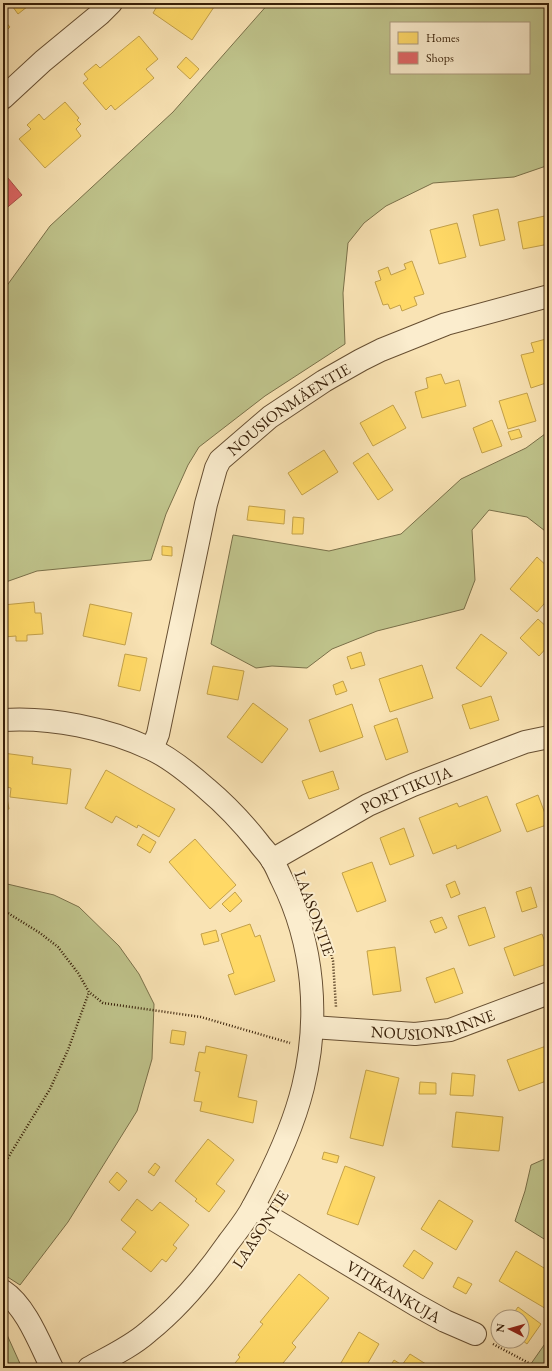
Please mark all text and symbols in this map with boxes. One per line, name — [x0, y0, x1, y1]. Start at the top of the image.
legend — [390, 22, 530, 74]
text: Homes — [426, 30, 460, 46]
text: Shops — [426, 50, 454, 66]
street label: NOUSIONMÄENTIE — [223, 358, 354, 460]
street label: PORTTIKUJA — [357, 761, 456, 818]
street label: LAASONTIE — [289, 868, 340, 959]
street label: NOUSIONRINNE — [370, 1004, 497, 1045]
street label: LAASONTIE — [227, 1186, 293, 1272]
street label: VITIKANKUJA — [342, 1256, 445, 1328]
north arrow — [490, 1309, 530, 1349]
text: N — [493, 1323, 507, 1333]

